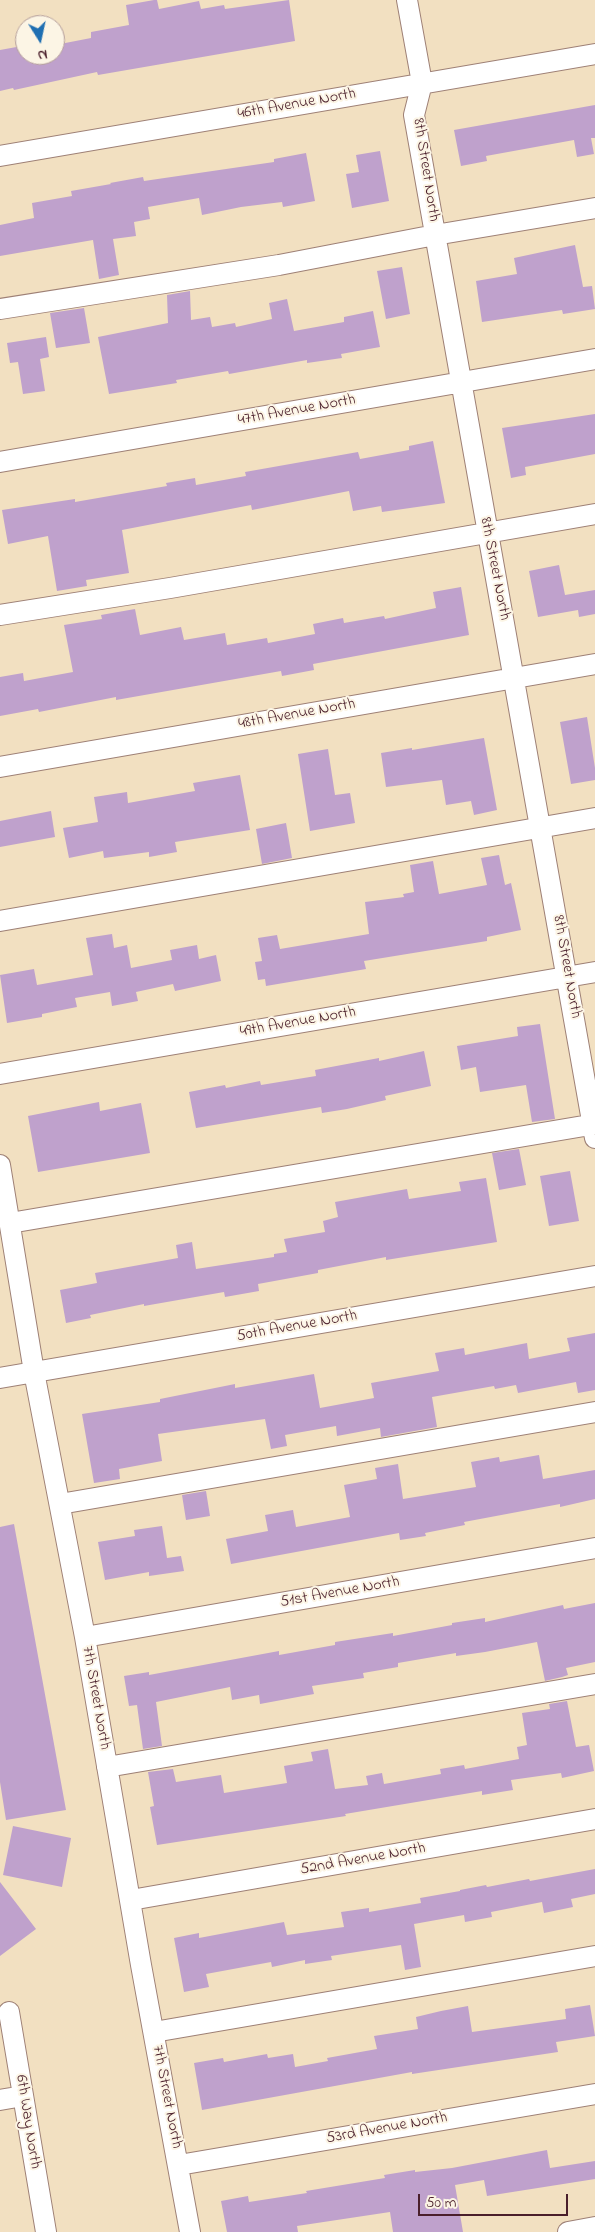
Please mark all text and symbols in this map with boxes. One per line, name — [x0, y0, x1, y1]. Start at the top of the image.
north arrow — [15, 15, 65, 65]
text: N — [36, 43, 49, 65]
street label: 46th Avenue North — [236, 85, 358, 125]
street label: 8th Street North — [407, 117, 443, 223]
street label: 47th Avenue North — [237, 391, 357, 431]
street label: 8th Street North — [475, 516, 513, 622]
street label: 48th Avenue North — [237, 695, 357, 735]
street label: 8th Street North — [547, 914, 585, 1020]
street label: 49th Avenue North — [239, 1003, 357, 1043]
street label: 50th Avenue North — [235, 1307, 359, 1347]
street label: 51st Avenue North — [279, 1573, 401, 1613]
street label: 7th Street North — [76, 1645, 114, 1751]
street label: 52nd Avenue North — [299, 1840, 427, 1880]
street label: 7th Street North — [147, 2044, 185, 2150]
street label: 6th Way North — [10, 2074, 44, 2170]
street label: 53rd Avenue North — [325, 2109, 449, 2149]
scale bar — [420, 2184, 570, 2216]
text: 50 m — [426, 2192, 456, 2214]

